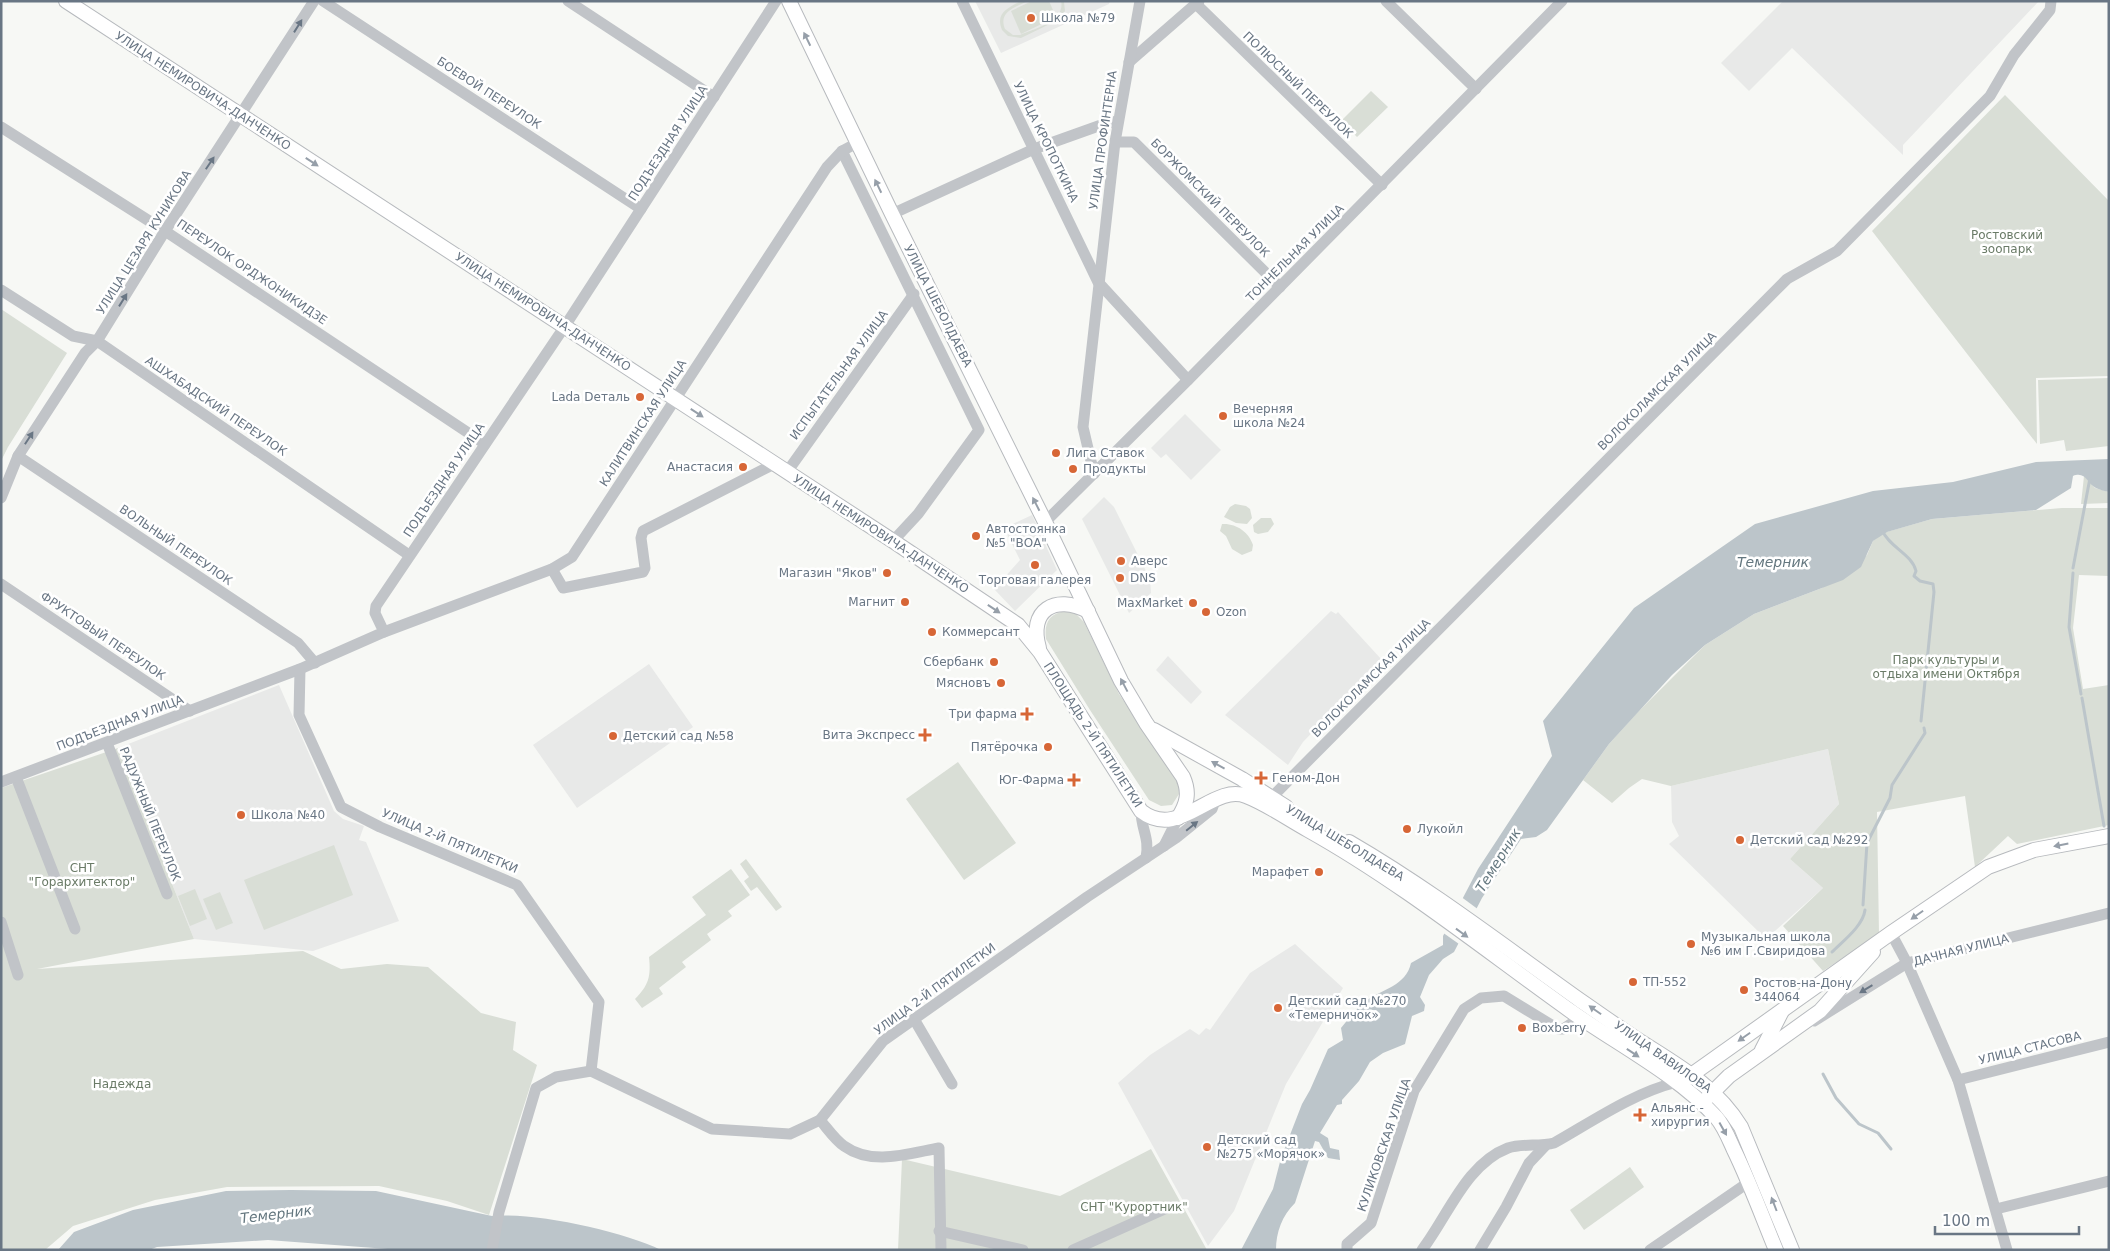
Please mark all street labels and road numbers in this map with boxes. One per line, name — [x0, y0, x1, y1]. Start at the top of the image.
street label: ПОЛЮСНЫЙ ПЕРЕУЛОК — [1240, 28, 1357, 141]
street label: УЛИЦА НЕМИРОВИЧА-ДАНЧЕНКО — [113, 29, 293, 153]
street label: БОЕВОЙ ПЕРЕУЛОК — [434, 53, 545, 132]
street label: УЛИЦА ПРОФИНТЕРНА — [1086, 69, 1120, 210]
street label: УЛИЦА КРОПОТКИНА — [1011, 79, 1082, 205]
street label: ПОДЪЕЗДНАЯ УЛИЦА — [625, 82, 711, 203]
street label: БОРЖОМСКИЙ ПЕРЕУЛОК — [1148, 135, 1273, 261]
street label: УЛИЦА ЦЕЗАРЯ КУНИКОВА — [94, 167, 195, 317]
street label: ТОННЕЛЬНАЯ УЛИЦА — [1243, 201, 1347, 305]
street label: ПЕРЕУЛОК ОРДЖОНИКИДЗЕ — [174, 216, 330, 328]
street label: УЛИЦА ШЕБОЛДАЕВА — [901, 243, 975, 370]
street label: УЛИЦА НЕМИРОВИЧА-ДАНЧЕНКО — [453, 250, 633, 374]
street label: ИСПЫТАТЕЛЬНАЯ УЛИЦА — [787, 307, 891, 443]
street label: ВОЛОКОЛАМСКАЯ УЛИЦА — [1595, 328, 1720, 453]
street label: АШХАБАДСКИЙ ПЕРЕУЛОК — [143, 352, 290, 459]
street label: КАЛИТВИНСКАЯ УЛИЦА — [597, 356, 690, 489]
street label: ПОДЪЕЗДНАЯ УЛИЦА — [401, 420, 488, 540]
street label: УЛИЦА НЕМИРОВИЧА-ДАНЧЕНКО — [791, 472, 971, 596]
street label: ВОЛЬНЫЙ ПЕРЕУЛОК — [117, 501, 236, 588]
street label: ФРУКТОВЫЙ ПЕРЕУЛОК — [38, 588, 169, 683]
street label: ВОЛОКОЛАМСКАЯ УЛИЦА — [1309, 615, 1434, 740]
street label: ПЛОЩАДЬ 2-Й ПЯТИЛЕТКИ — [1041, 659, 1146, 810]
street label: ПОДЪЕЗДНАЯ УЛИЦА — [55, 692, 186, 754]
street label: РАДУЖНЫЙ ПЕРЕУЛОК — [117, 745, 184, 883]
street label: УЛИЦА ШЕБОЛДАЕВА — [1283, 802, 1407, 884]
street label: УЛИЦА 2-Й ПЯТИЛЕТКИ — [380, 805, 521, 876]
street label: ДАЧНАЯ УЛИЦА — [1912, 931, 2011, 969]
street label: УЛИЦА 2-Й ПЯТИЛЕТКИ — [871, 939, 998, 1038]
street label: УЛИЦА ВАВИЛОВА — [1612, 1018, 1715, 1096]
street label: УЛИЦА СТАСОВА — [1977, 1028, 2083, 1067]
street label: КУЛИКОВСКАЯ УЛИЦА — [1355, 1076, 1414, 1214]

